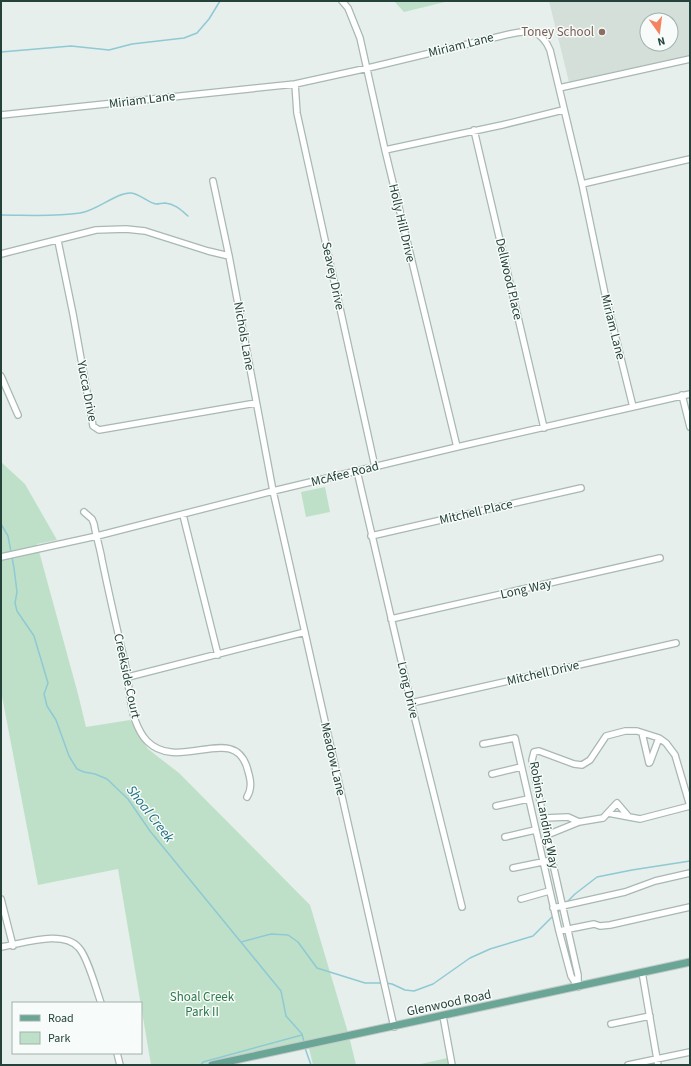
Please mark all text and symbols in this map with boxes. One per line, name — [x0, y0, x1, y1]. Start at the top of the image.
north arrow — [639, 12, 679, 52]
place label: Toney School — [521, 23, 594, 41]
marker: Toney School — [597, 27, 607, 37]
street label: Miriam Lane — [426, 28, 496, 62]
text: N — [656, 33, 667, 49]
street label: Miriam Lane — [108, 87, 176, 113]
street label: Holly Hill Drive — [384, 182, 420, 264]
street label: Dellwood Place — [491, 236, 527, 322]
street label: Seavey Drive — [317, 240, 349, 312]
street label: Miriam Lane — [596, 292, 630, 362]
street label: Nichols Lane — [229, 300, 259, 372]
street label: Yucca Drive — [72, 358, 102, 423]
street label: McAfee Road — [309, 457, 381, 491]
street label: Mitchell Place — [437, 495, 515, 529]
street label: Long Way — [499, 574, 553, 604]
street label: Creekside Court — [109, 632, 145, 721]
street label: Mitchell Drive — [505, 656, 581, 690]
street label: Long Drive — [393, 660, 423, 720]
street label: Meadow Lane — [316, 720, 350, 798]
street label: Robins Landing Way — [525, 760, 563, 870]
water label: Shoal Creek — [121, 781, 179, 847]
street label: Glenwood Road — [405, 985, 493, 1021]
park label: Shoal Creek Park II — [170, 988, 235, 1021]
legend — [12, 1002, 142, 1054]
text: Road — [48, 1010, 74, 1027]
text: Park — [48, 1030, 70, 1047]

